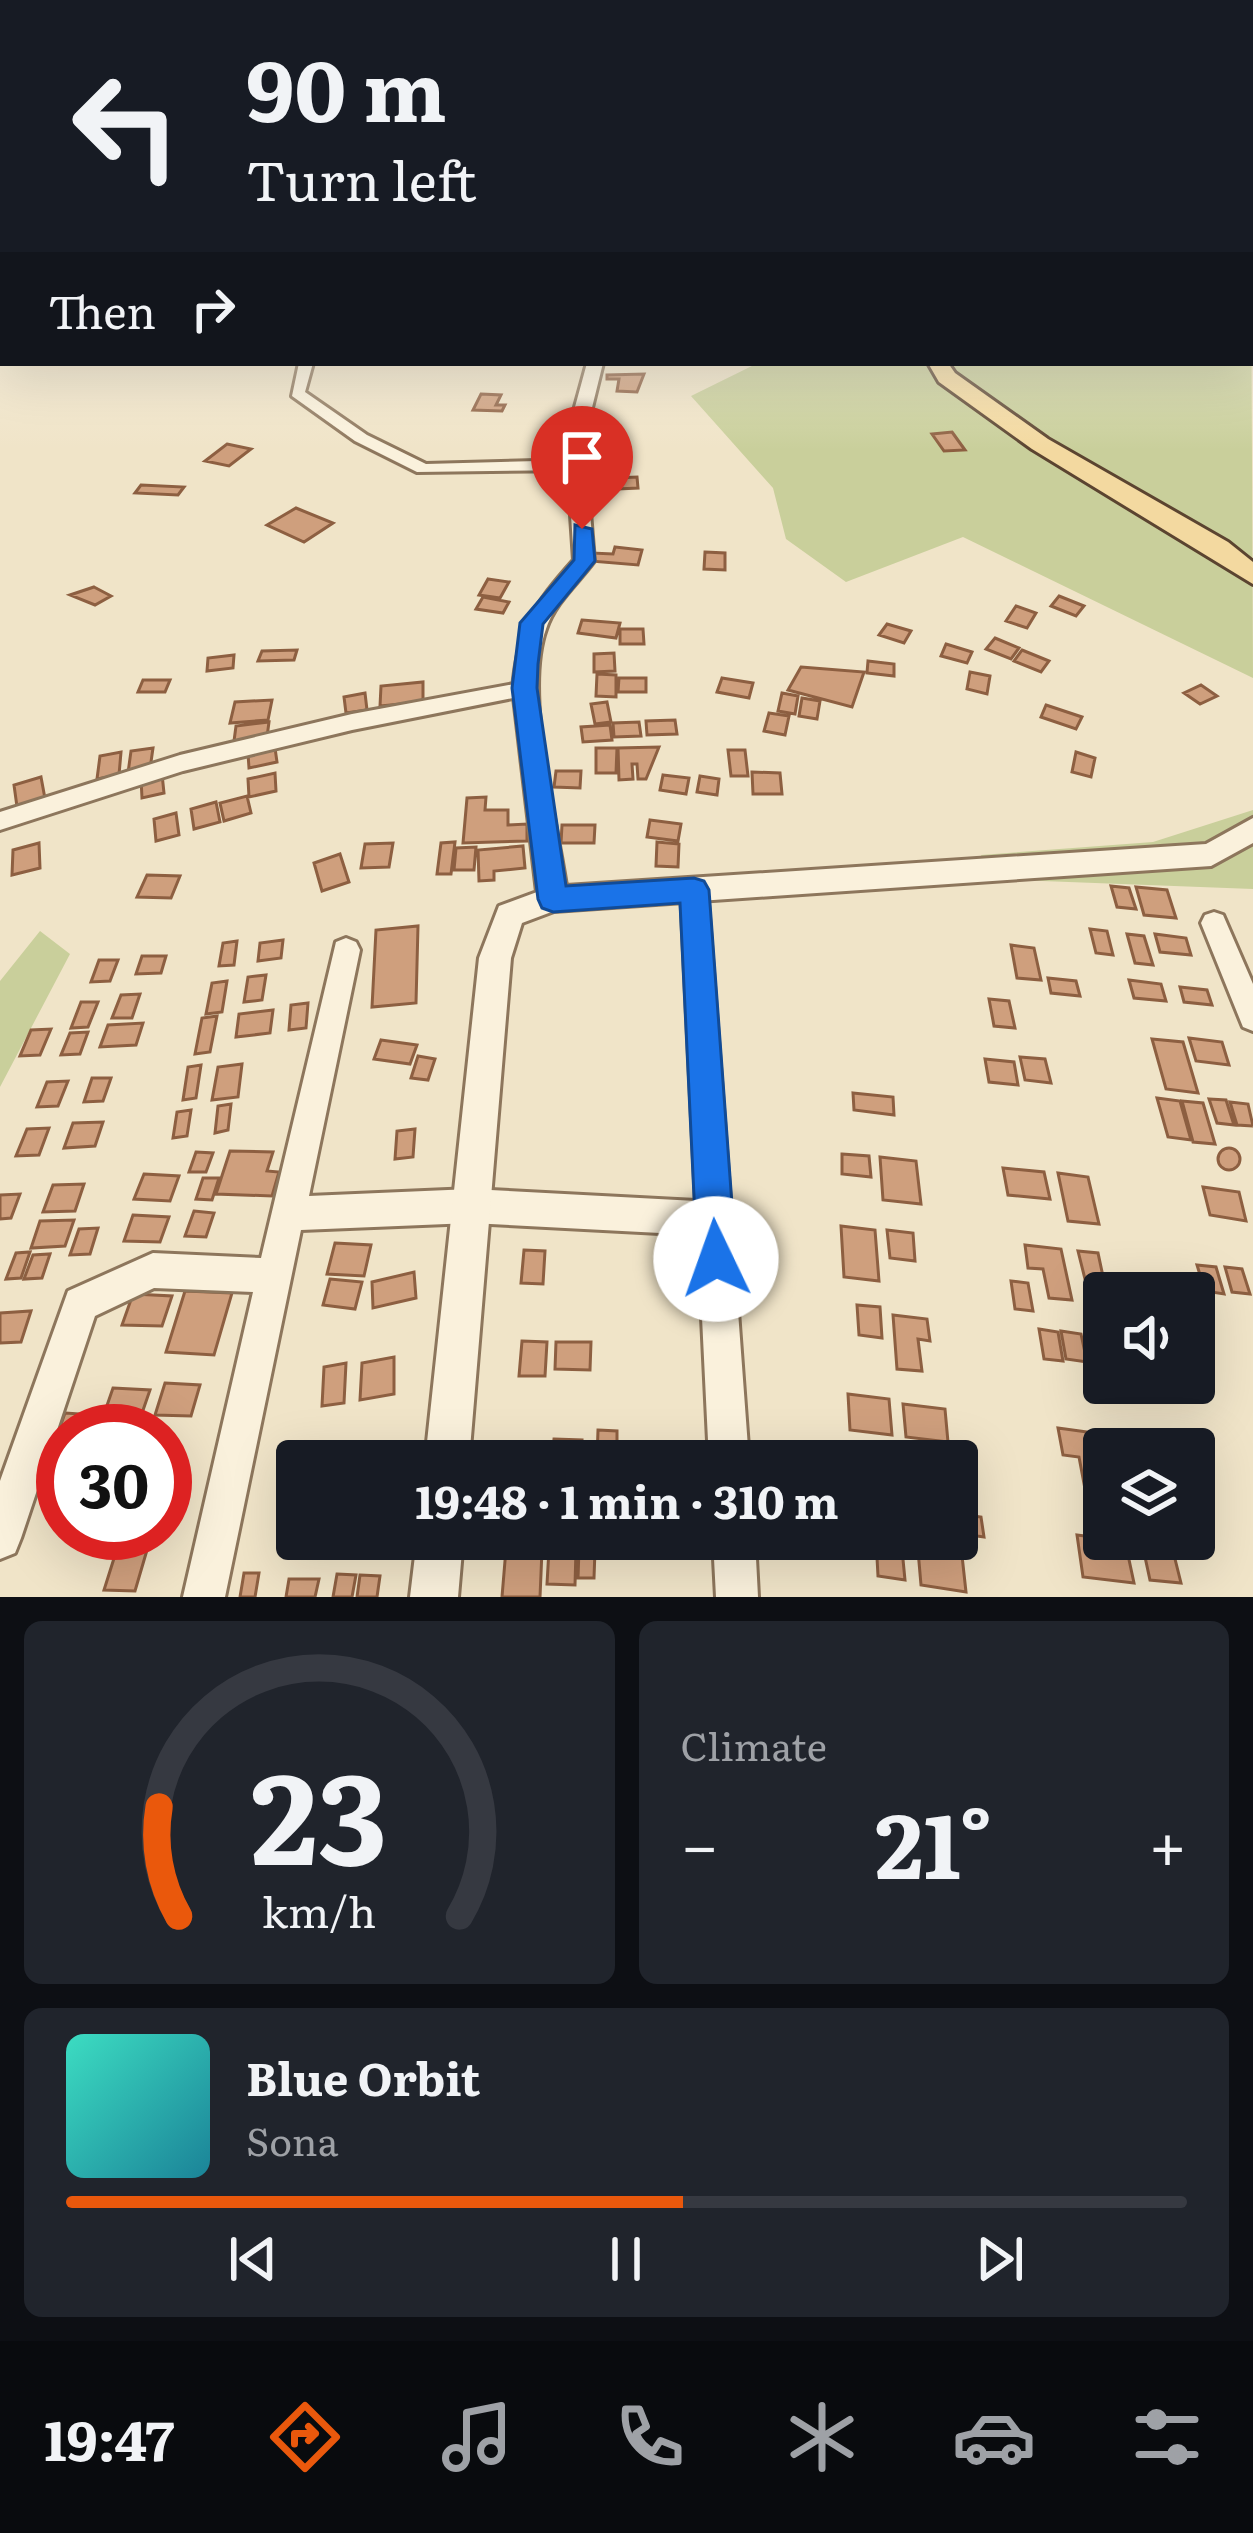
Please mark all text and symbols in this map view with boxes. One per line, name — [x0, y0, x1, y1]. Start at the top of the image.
text: 90 m — [246, 23, 447, 148]
icon: left — [48, 48, 204, 204]
text: Turn left — [246, 137, 477, 218]
text: Then — [48, 276, 156, 343]
icon: right — [180, 276, 246, 342]
pin — [531, 406, 633, 529]
icon: arrive — [549, 424, 615, 490]
position arrow — [653, 1196, 779, 1322]
map controls — [1083, 1272, 1215, 1560]
button: sound — [1083, 1272, 1215, 1404]
speed limit sign: 30 — [36, 1404, 192, 1560]
button: layers — [1083, 1428, 1215, 1560]
text: 19:48 · 1 min · 310 m — [415, 1466, 839, 1533]
text: Climate — [681, 1715, 827, 1773]
text: 23 — [251, 1718, 388, 1903]
text: 21° — [875, 1773, 992, 1907]
text: − — [681, 1792, 719, 1890]
text: + — [1149, 1792, 1187, 1890]
text: km/h — [262, 1877, 376, 1940]
text: Blue Orbit — [246, 2043, 480, 2110]
text: Sona — [246, 2110, 339, 2168]
icon: previous — [220, 2226, 286, 2292]
icon: pause — [593, 2226, 659, 2292]
icon: next — [967, 2226, 1033, 2292]
icon: directions — [263, 2395, 347, 2479]
icon: music — [435, 2395, 519, 2479]
icon: phone — [608, 2395, 692, 2479]
icon: climate — [780, 2395, 864, 2479]
icon: car — [952, 2395, 1036, 2479]
icon: filters — [1125, 2395, 1209, 2479]
text: 19:47 — [44, 2397, 174, 2478]

